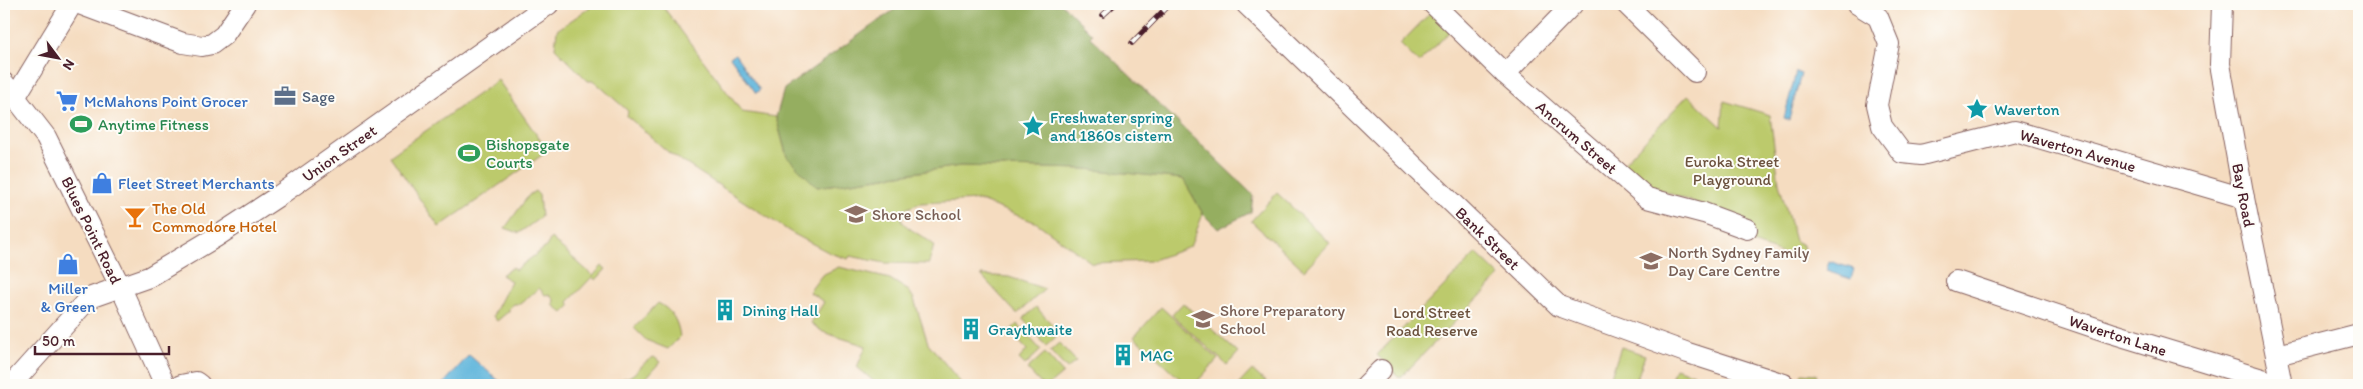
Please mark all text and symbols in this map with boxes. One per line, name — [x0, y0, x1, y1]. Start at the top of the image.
north arrow — [32, 32, 82, 82]
text: N — [59, 56, 78, 73]
office icon: Sage — [272, 83, 298, 109]
place label: Sage — [302, 87, 335, 106]
supermarket icon: McMahons Point Grocer — [54, 88, 80, 114]
place label: McMahons Point Grocer — [84, 92, 248, 111]
place icon: Waverton — [1964, 96, 1990, 122]
street label: Ancrum Street — [1532, 97, 1621, 178]
place label: Waverton — [1994, 100, 2060, 119]
place label: Freshwater spring and 1860s cistern — [1050, 108, 1174, 145]
sports icon: Anytime Fitness — [68, 111, 94, 137]
place icon: Freshwater spring and 1860s cistern — [1020, 113, 1046, 139]
place label: Anytime Fitness — [98, 115, 209, 134]
street label: Union Street — [298, 121, 380, 186]
street label: Waverton Avenue — [2018, 125, 2138, 176]
place label: Bishopsgate Courts — [486, 135, 570, 172]
sports icon: Bishopsgate Courts — [456, 140, 482, 166]
park label: Euroka Street Playground — [1685, 152, 1779, 189]
street label: Bay Road — [2228, 162, 2259, 229]
shop icon: Fleet Street Merchants — [89, 170, 115, 196]
street label: Blues Point Road — [57, 174, 126, 287]
place label: Fleet Street Merchants — [118, 174, 275, 193]
place label: The Old Commodore Hotel — [152, 199, 277, 236]
school or university icon: Shore School — [843, 201, 869, 227]
street label: Bank Street — [1452, 203, 1524, 274]
bar icon: The Old Commodore Hotel — [122, 204, 148, 230]
place label: Shore School — [872, 205, 961, 224]
place label: North Sydney Family Day Care Centre — [1668, 243, 1810, 280]
school or university icon: North Sydney Family Day Care Centre — [1638, 248, 1664, 274]
shop icon: Miller & Green — [55, 251, 81, 277]
place label: Miller & Green — [40, 279, 96, 316]
building icon: Dining Hall — [712, 297, 738, 323]
place label: Dining Hall — [742, 301, 819, 320]
place label: Shore Preparatory School — [1220, 301, 1345, 338]
park label: Lord Street Road Reserve — [1386, 303, 1478, 340]
school or university icon: Shore Preparatory School — [1190, 306, 1216, 332]
street label: Waverton Lane — [2067, 311, 2169, 360]
building icon: Graythwaite — [958, 316, 984, 342]
place label: Graythwaite — [988, 320, 1072, 339]
scale bar — [35, 324, 169, 356]
text: 50 m — [42, 332, 75, 350]
building icon: MAC — [1110, 342, 1136, 368]
place label: MAC — [1140, 346, 1173, 365]

